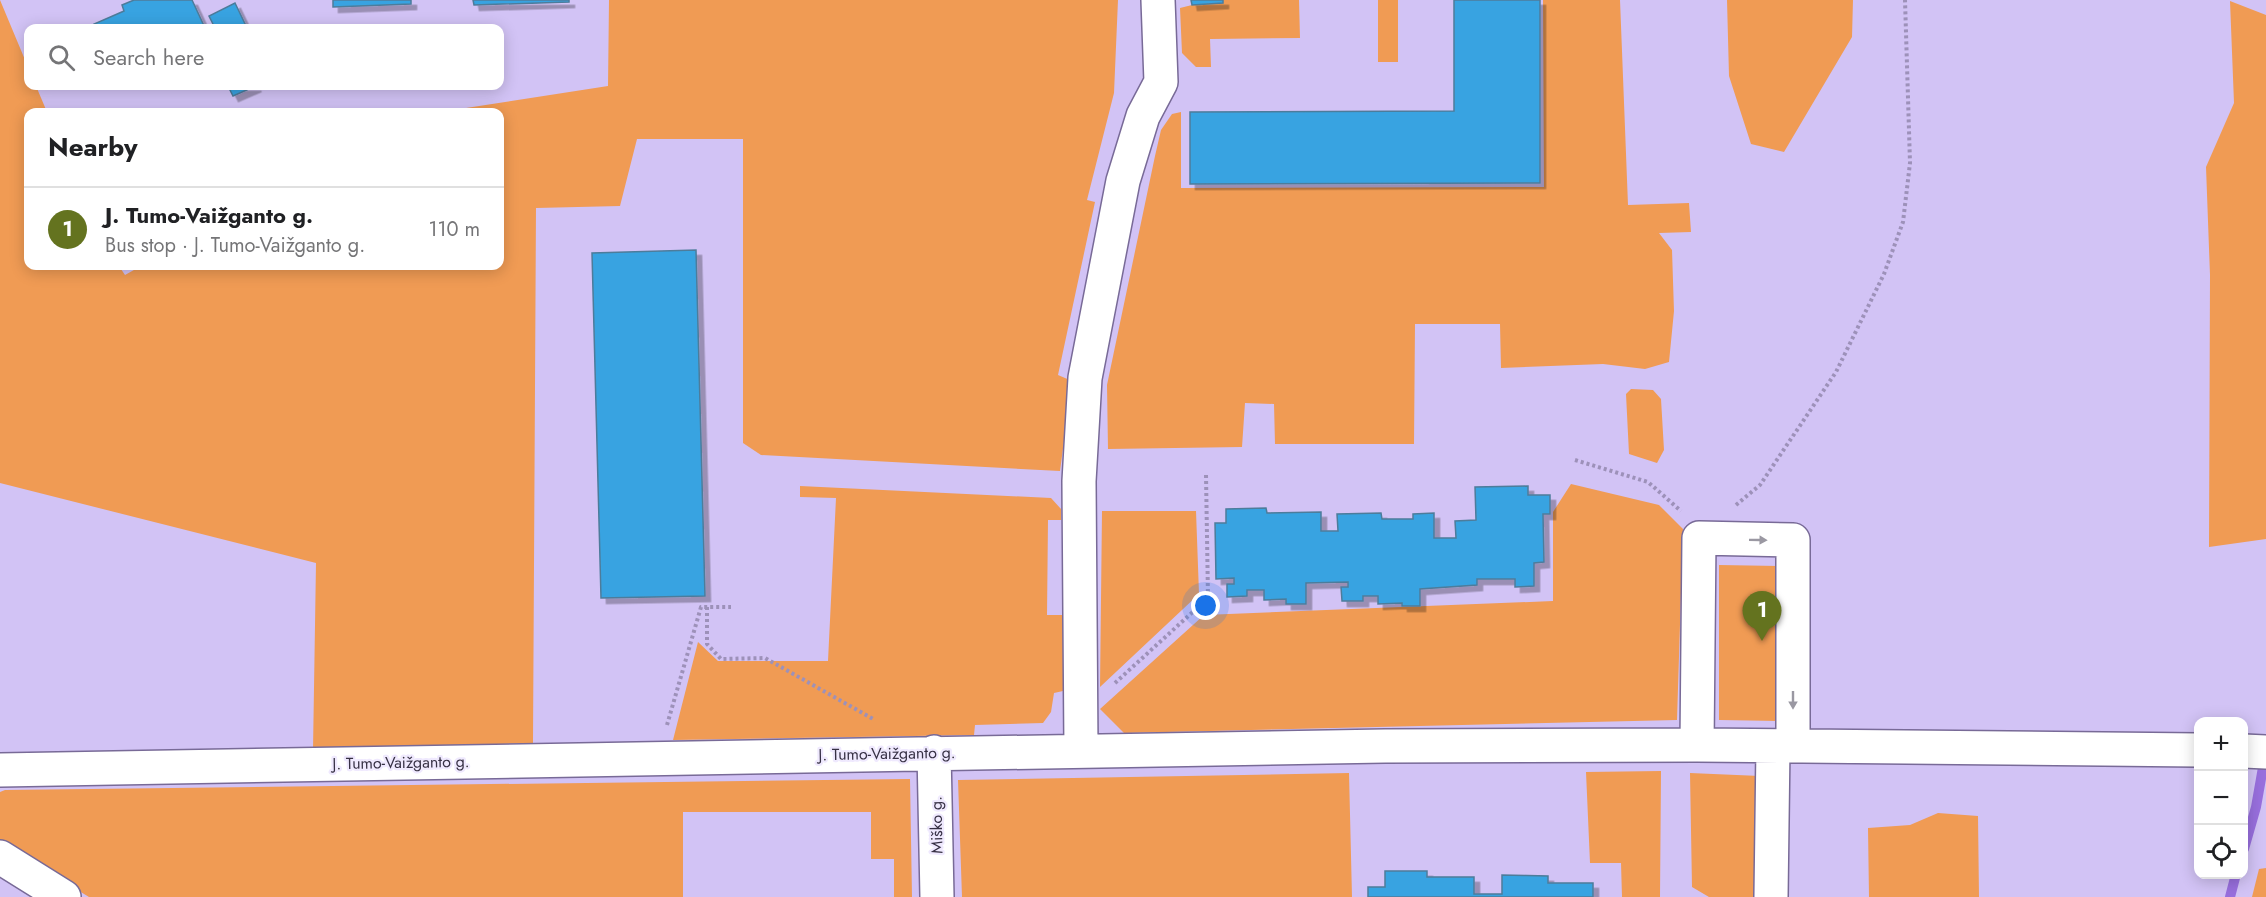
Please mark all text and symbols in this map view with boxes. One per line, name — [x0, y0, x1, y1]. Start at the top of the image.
search box — [24, 24, 504, 90]
icon: search — [45, 41, 78, 74]
text: Search here — [93, 41, 204, 73]
text: Nearby — [48, 128, 137, 166]
text: J. Tumo-Vaižganto g. — [105, 199, 313, 231]
text: 1 — [62, 215, 73, 244]
text: 110 m — [428, 215, 480, 244]
text: Bus stop · J. Tumo-Vaižganto g. — [105, 231, 365, 260]
one-way arrow — [1748, 535, 1767, 544]
your location — [1191, 591, 1220, 620]
pin: 1 — [1742, 592, 1782, 641]
one-way arrow — [1788, 691, 1798, 710]
map controls — [2194, 717, 2248, 879]
button: + — [2194, 717, 2248, 771]
street label: J. Tumo-Vaižganto g. — [816, 741, 956, 766]
street label: J. Tumo-Vaižganto g. — [330, 750, 470, 775]
button: − — [2194, 771, 2248, 825]
street label: Miško g. — [924, 796, 949, 854]
button: locate — [2194, 825, 2248, 879]

